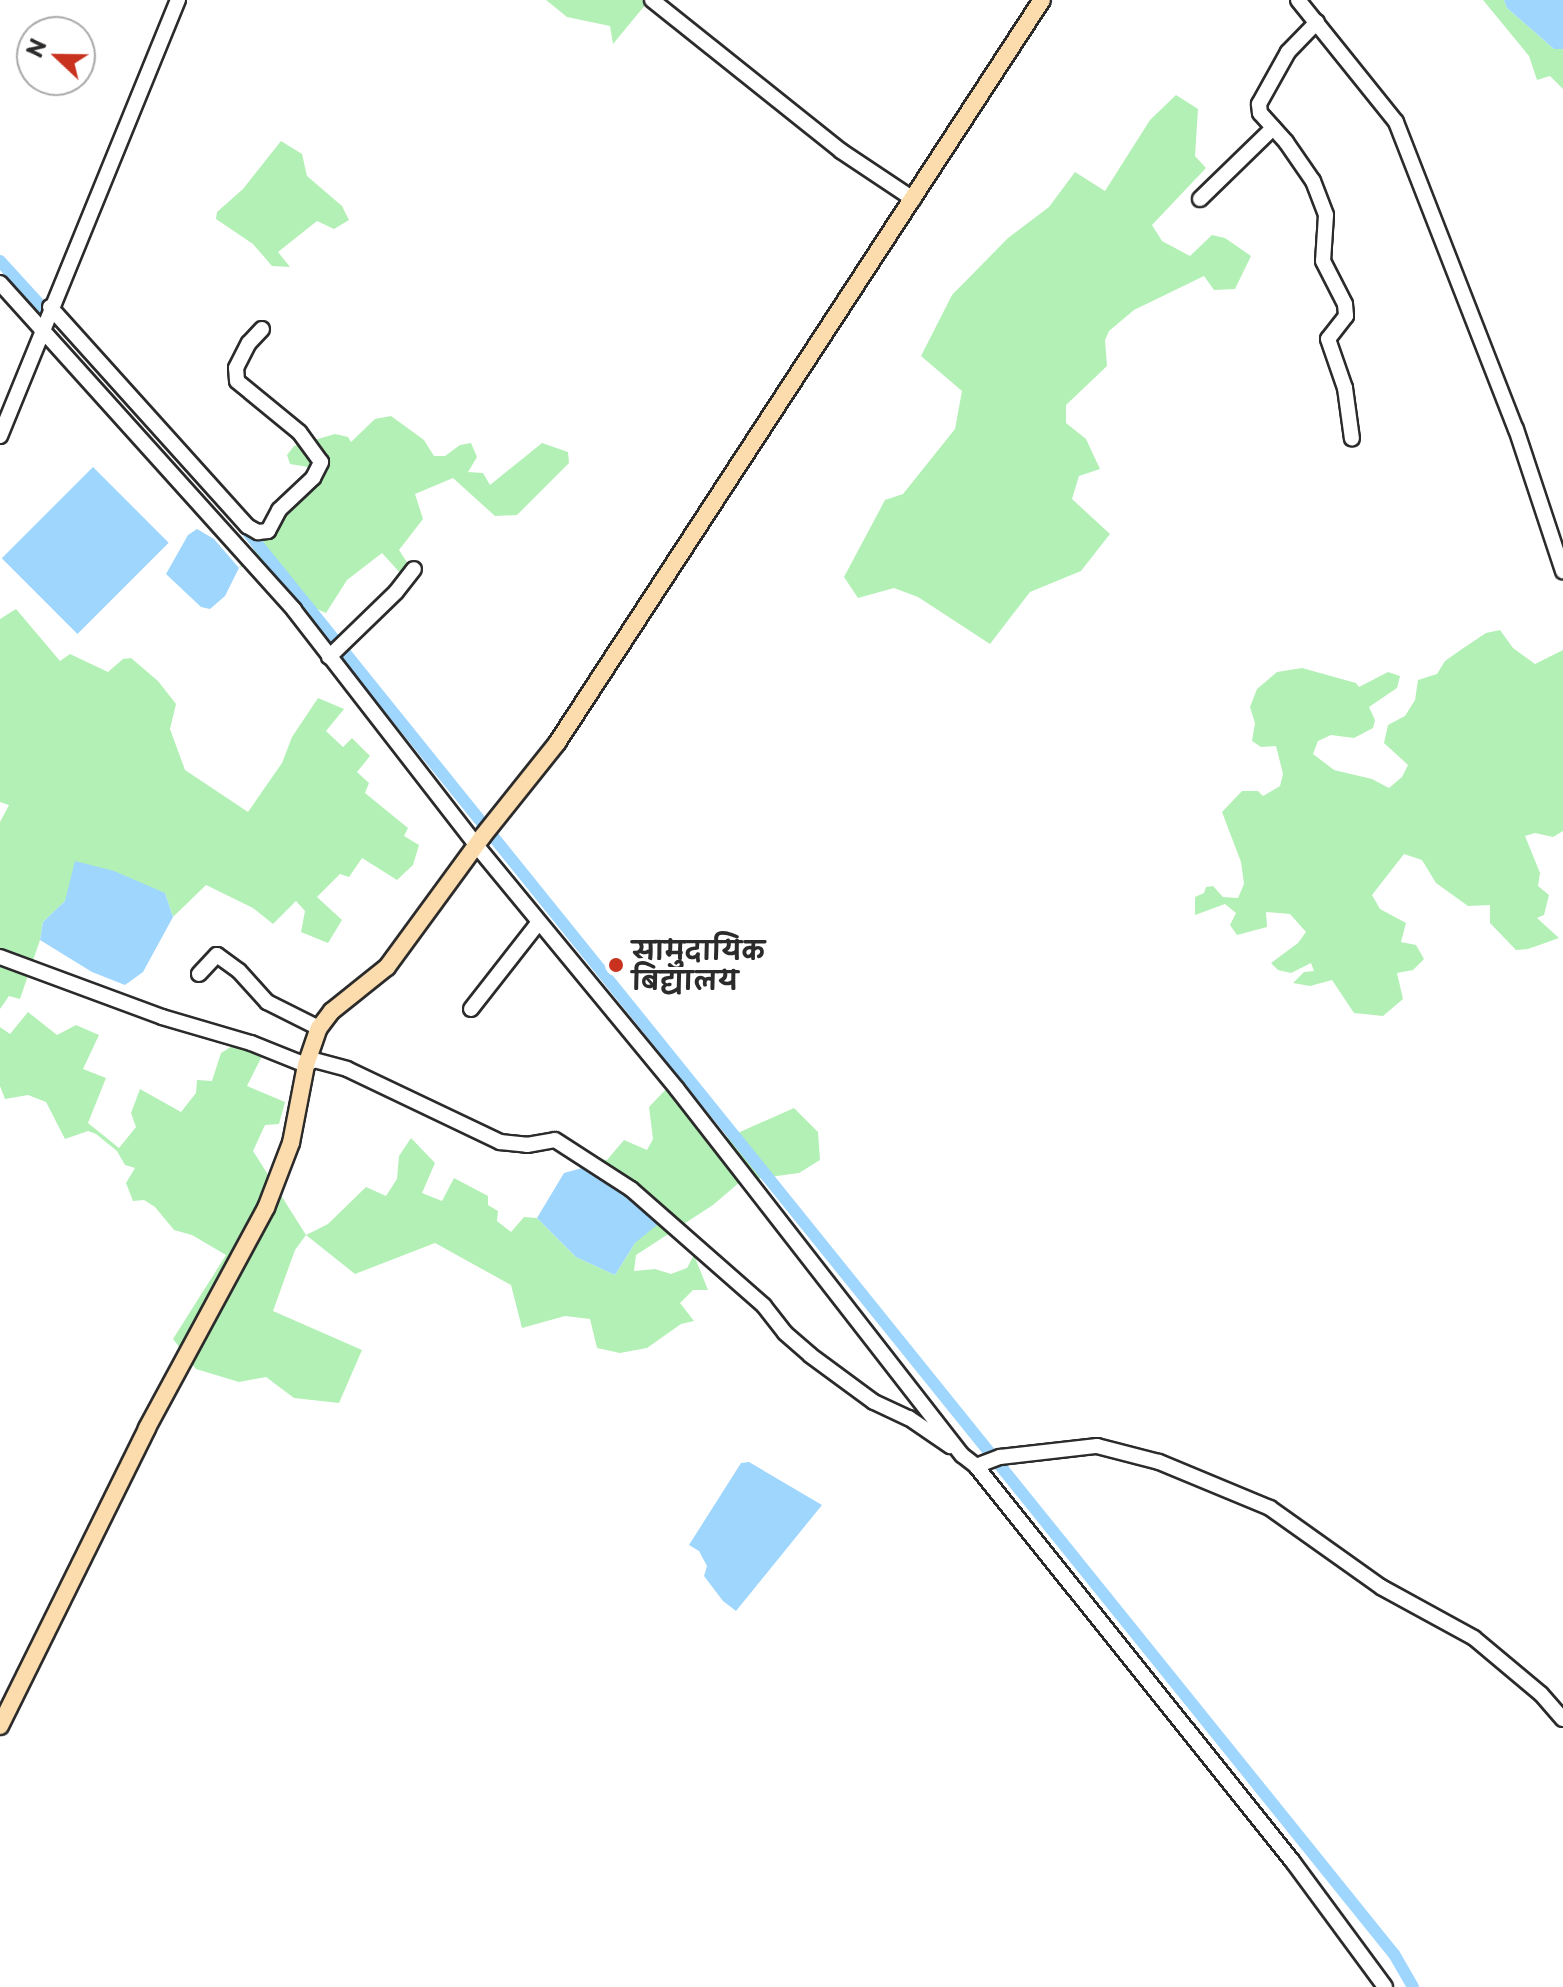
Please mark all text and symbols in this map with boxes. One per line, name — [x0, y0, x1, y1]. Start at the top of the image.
north arrow — [16, 16, 96, 96]
text: N — [17, 33, 54, 62]
place label: सामुदायिक बिद्यालय — [632, 934, 765, 996]
marker: सामुदायिक बिद्यालय — [607, 956, 625, 974]

